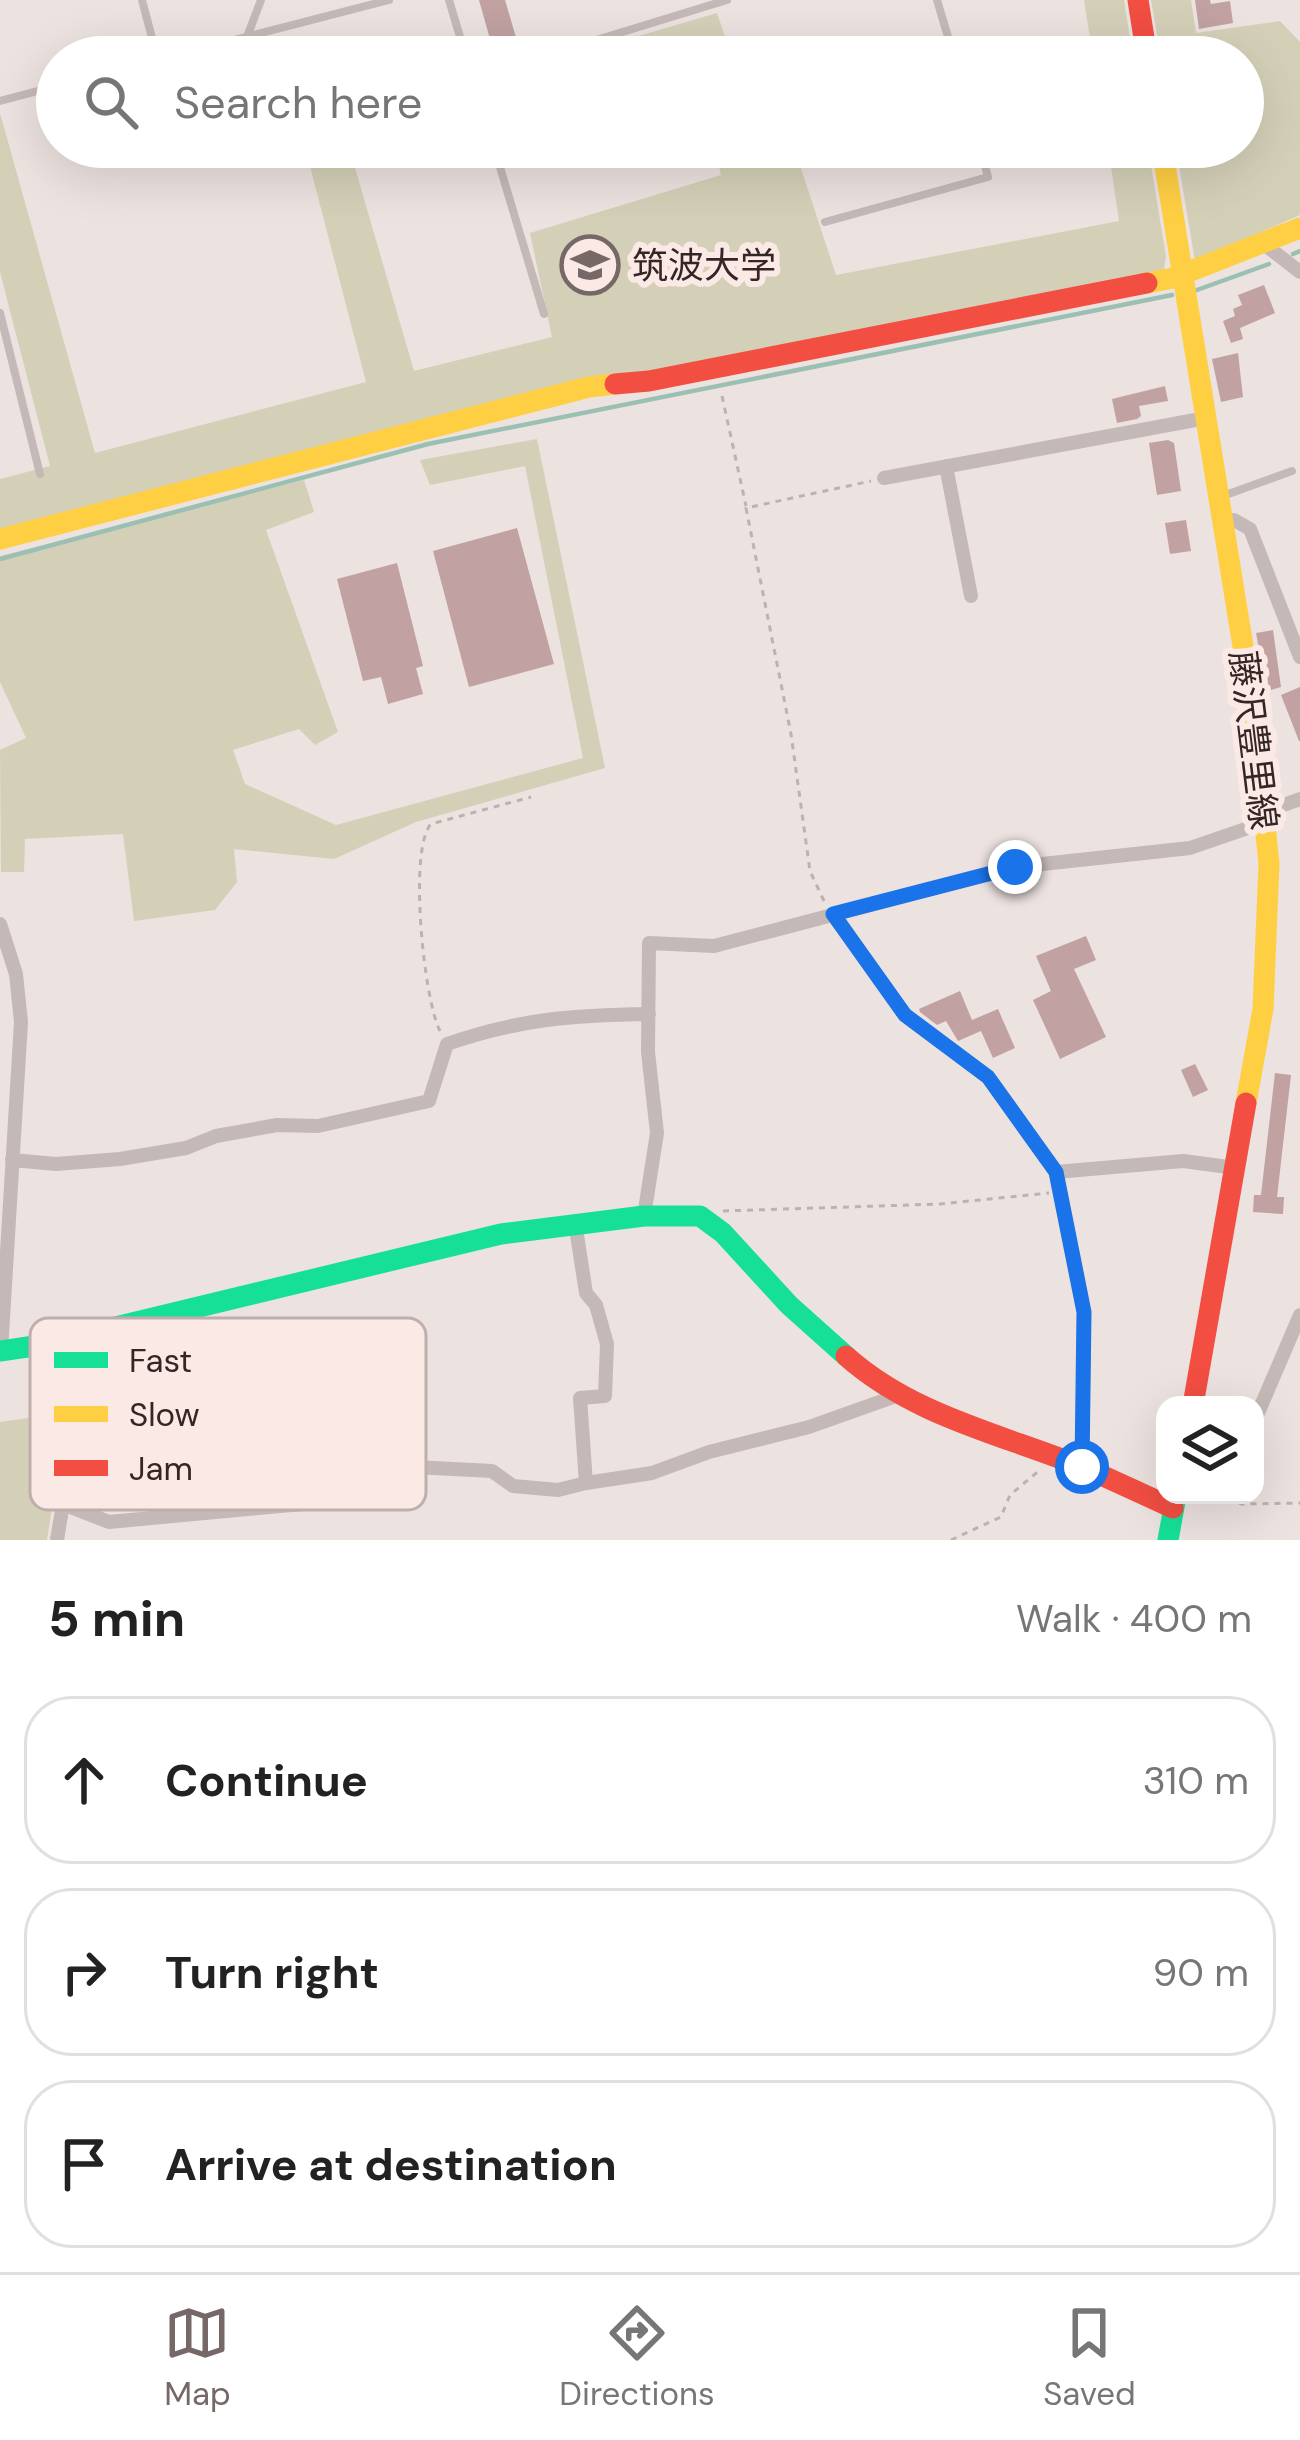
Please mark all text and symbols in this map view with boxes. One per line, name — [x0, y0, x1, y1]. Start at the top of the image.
search box — [36, 36, 1264, 168]
icon: search — [78, 69, 144, 135]
text: Search here — [174, 73, 422, 132]
school or university icon: 筑波大学 — [559, 234, 621, 296]
place label: 筑波大学 — [632, 242, 776, 289]
street label: 藤沢豊里線 — [1219, 648, 1288, 832]
route end — [988, 840, 1042, 894]
legend — [30, 1318, 426, 1510]
text: Fast — [129, 1339, 192, 1382]
text: Slow — [129, 1393, 200, 1436]
map controls — [1156, 1396, 1264, 1504]
button: layers — [1156, 1396, 1264, 1504]
route start — [1055, 1440, 1109, 1494]
text: Jam — [129, 1447, 193, 1490]
text: 5 min — [48, 1585, 185, 1652]
text: Walk · 400 m — [1016, 1593, 1252, 1644]
icon: ahead — [51, 1747, 117, 1813]
text: Continue — [165, 1751, 368, 1810]
text: 310 m — [1143, 1755, 1249, 1806]
icon: right — [51, 1939, 117, 2005]
text: Turn right — [165, 1943, 379, 2002]
text: 90 m — [1153, 1947, 1249, 1998]
icon: arrive — [51, 2131, 117, 2197]
text: Arrive at destination — [165, 2135, 617, 2194]
tab: Map — [164, 2300, 231, 2415]
tab: Directions — [559, 2300, 715, 2415]
tab: Saved — [1043, 2300, 1136, 2415]

